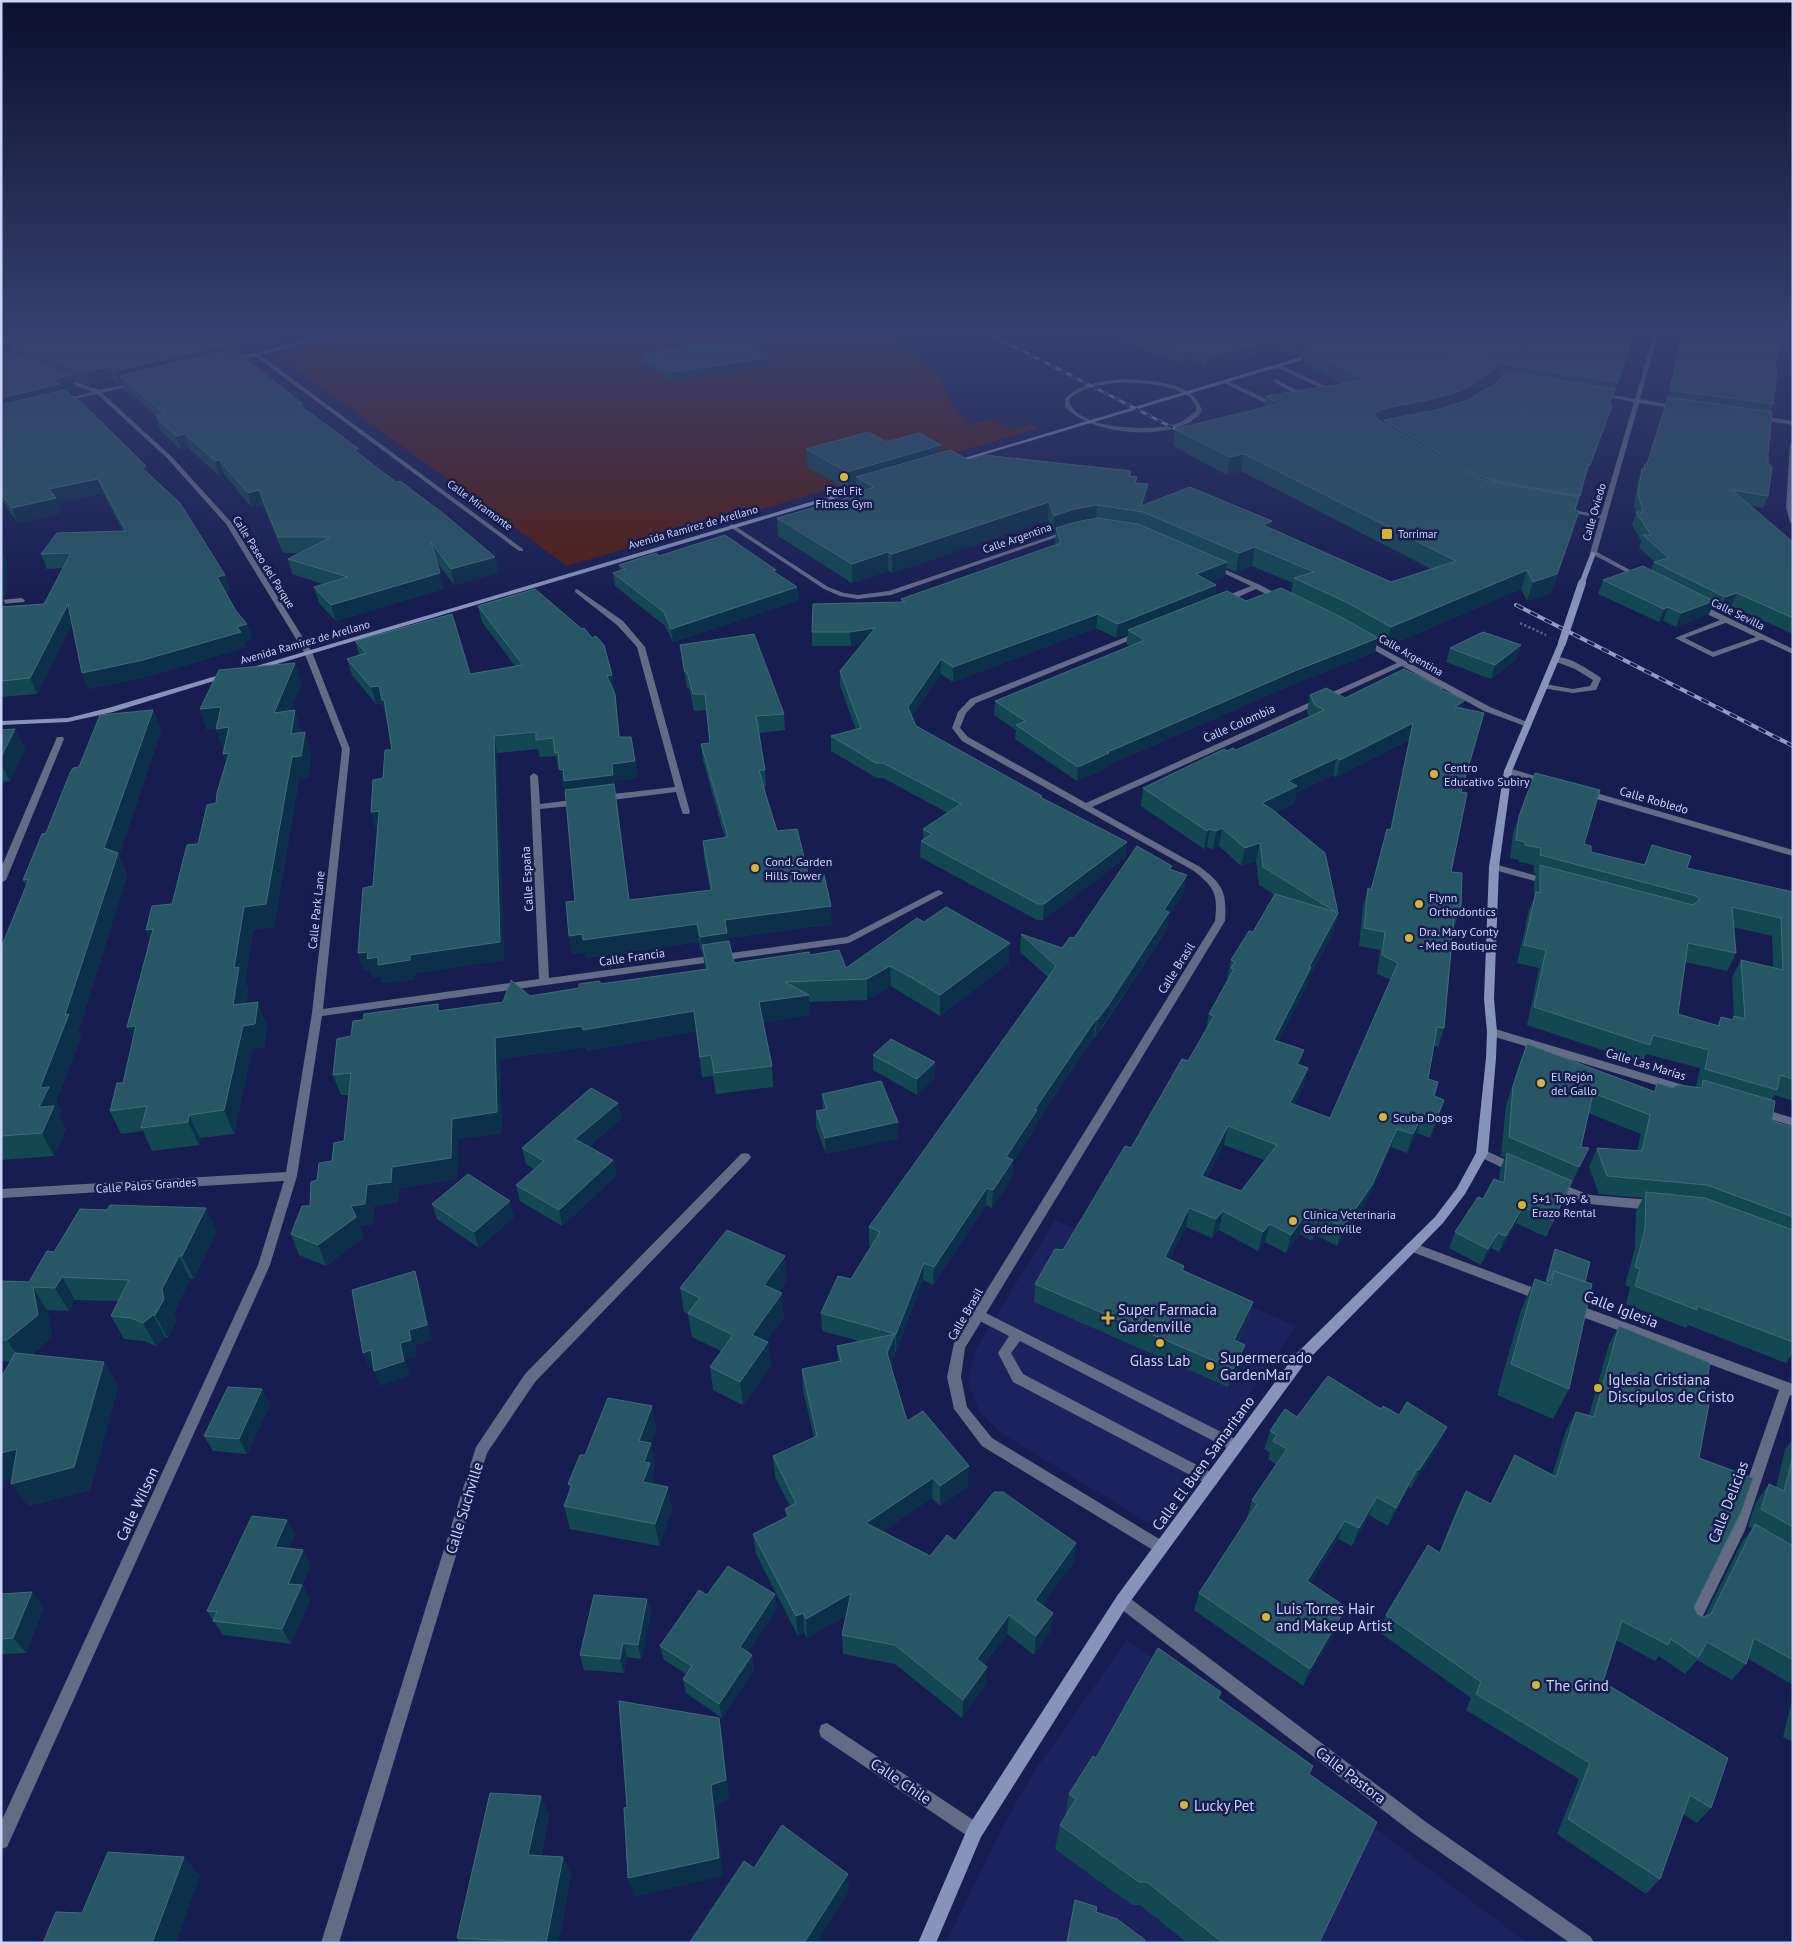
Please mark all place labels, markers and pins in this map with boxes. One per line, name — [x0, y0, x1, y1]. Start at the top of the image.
marker: Feel Fit Fitness Gym — [838, 471, 850, 483]
place label: Feel Fit Fitness Gym — [816, 484, 873, 511]
marker: Torrimar — [1380, 527, 1394, 541]
place label: Torrimar — [1398, 527, 1437, 541]
place label: Centro Educativo Subiry — [1444, 760, 1530, 789]
marker: Centro Educativo Subiry — [1428, 768, 1440, 780]
place label: Cond. Garden Hills Tower — [765, 854, 832, 883]
marker: Cond. Garden Hills Tower — [749, 862, 761, 874]
place label: Flynn Orthodontics — [1429, 890, 1496, 919]
marker: Flynn Orthodontics — [1413, 898, 1425, 910]
place label: Dra. Mary Conty - Med Boutique — [1419, 924, 1499, 953]
marker: Dra. Mary Conty - Med Boutique — [1403, 932, 1415, 944]
place label: El Rejón del Gallo — [1551, 1069, 1597, 1098]
marker: El Rejón del Gallo — [1535, 1077, 1547, 1089]
place label: Scuba Dogs — [1393, 1110, 1453, 1125]
marker: Scuba Dogs — [1377, 1111, 1389, 1123]
place label: 5+1 Toys & Erazo Rental — [1532, 1191, 1597, 1220]
marker: 5+1 Toys & Erazo Rental — [1516, 1199, 1528, 1211]
place label: Clínica Veterinaria Gardenville — [1303, 1207, 1396, 1236]
marker: Clínica Veterinaria Gardenville — [1287, 1215, 1299, 1227]
place label: Super Farmacia Gardenville — [1118, 1300, 1217, 1336]
marker: Super Farmacia Gardenville — [1102, 1312, 1114, 1324]
marker: Glass Lab — [1154, 1337, 1166, 1349]
place label: Supermercado GardenMar — [1220, 1348, 1312, 1384]
place label: Glass Lab — [1130, 1351, 1190, 1370]
marker: Supermercado GardenMar — [1204, 1360, 1216, 1372]
place label: Iglesia Cristiana Discípulos de Cristo — [1608, 1370, 1734, 1406]
marker: Iglesia Cristiana Discípulos de Cristo — [1592, 1382, 1604, 1394]
place label: Luis Torres Hair and Makeup Artist — [1276, 1599, 1392, 1635]
marker: Luis Torres Hair and Makeup Artist — [1260, 1611, 1272, 1623]
place label: The Grind — [1546, 1676, 1609, 1695]
marker: The Grind — [1530, 1679, 1542, 1691]
place label: Lucky Pet — [1194, 1796, 1254, 1815]
marker: Lucky Pet — [1178, 1799, 1190, 1811]

